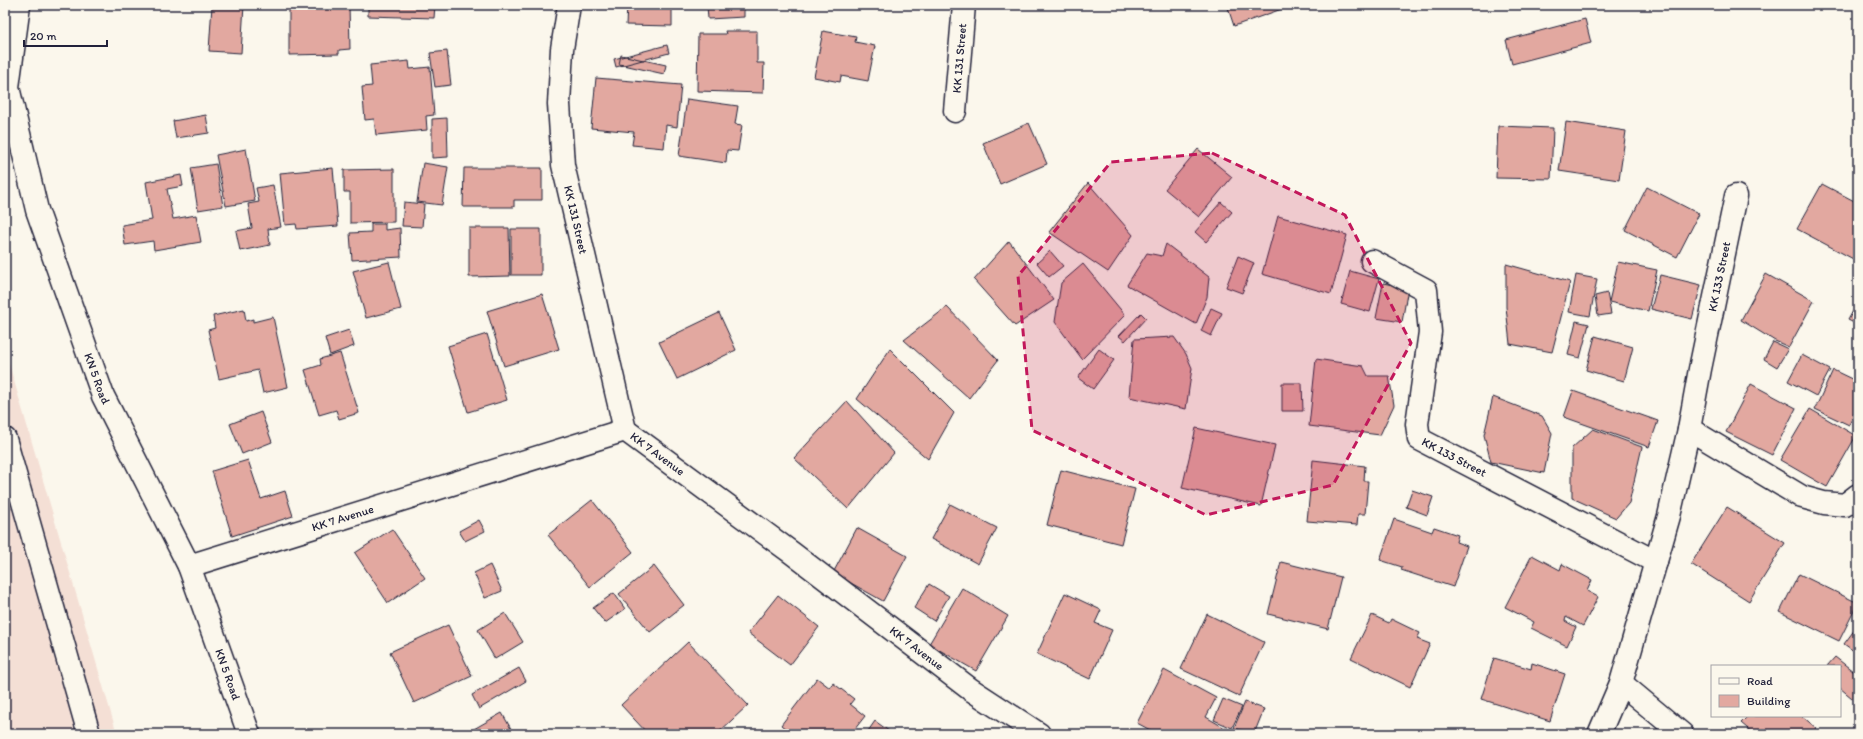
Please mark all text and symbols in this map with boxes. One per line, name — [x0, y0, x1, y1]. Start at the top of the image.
scale bar — [24, 22, 107, 48]
street label: KK 131 Street — [950, 22, 969, 94]
text: 20 m — [30, 29, 57, 43]
street label: KK 131 Street — [561, 184, 591, 256]
street label: KK 133 Street — [1705, 240, 1733, 313]
street label: KN 5 Road — [81, 351, 113, 407]
street label: KK 7 Avenue — [627, 429, 688, 479]
street label: KK 133 Street — [1419, 435, 1489, 480]
street label: KK 7 Avenue — [310, 502, 376, 534]
street label: KK 7 Avenue — [887, 623, 947, 673]
street label: KN 5 Road — [212, 647, 243, 702]
legend — [1711, 665, 1841, 717]
text: Road — [1747, 674, 1773, 688]
text: Building — [1747, 694, 1791, 708]

